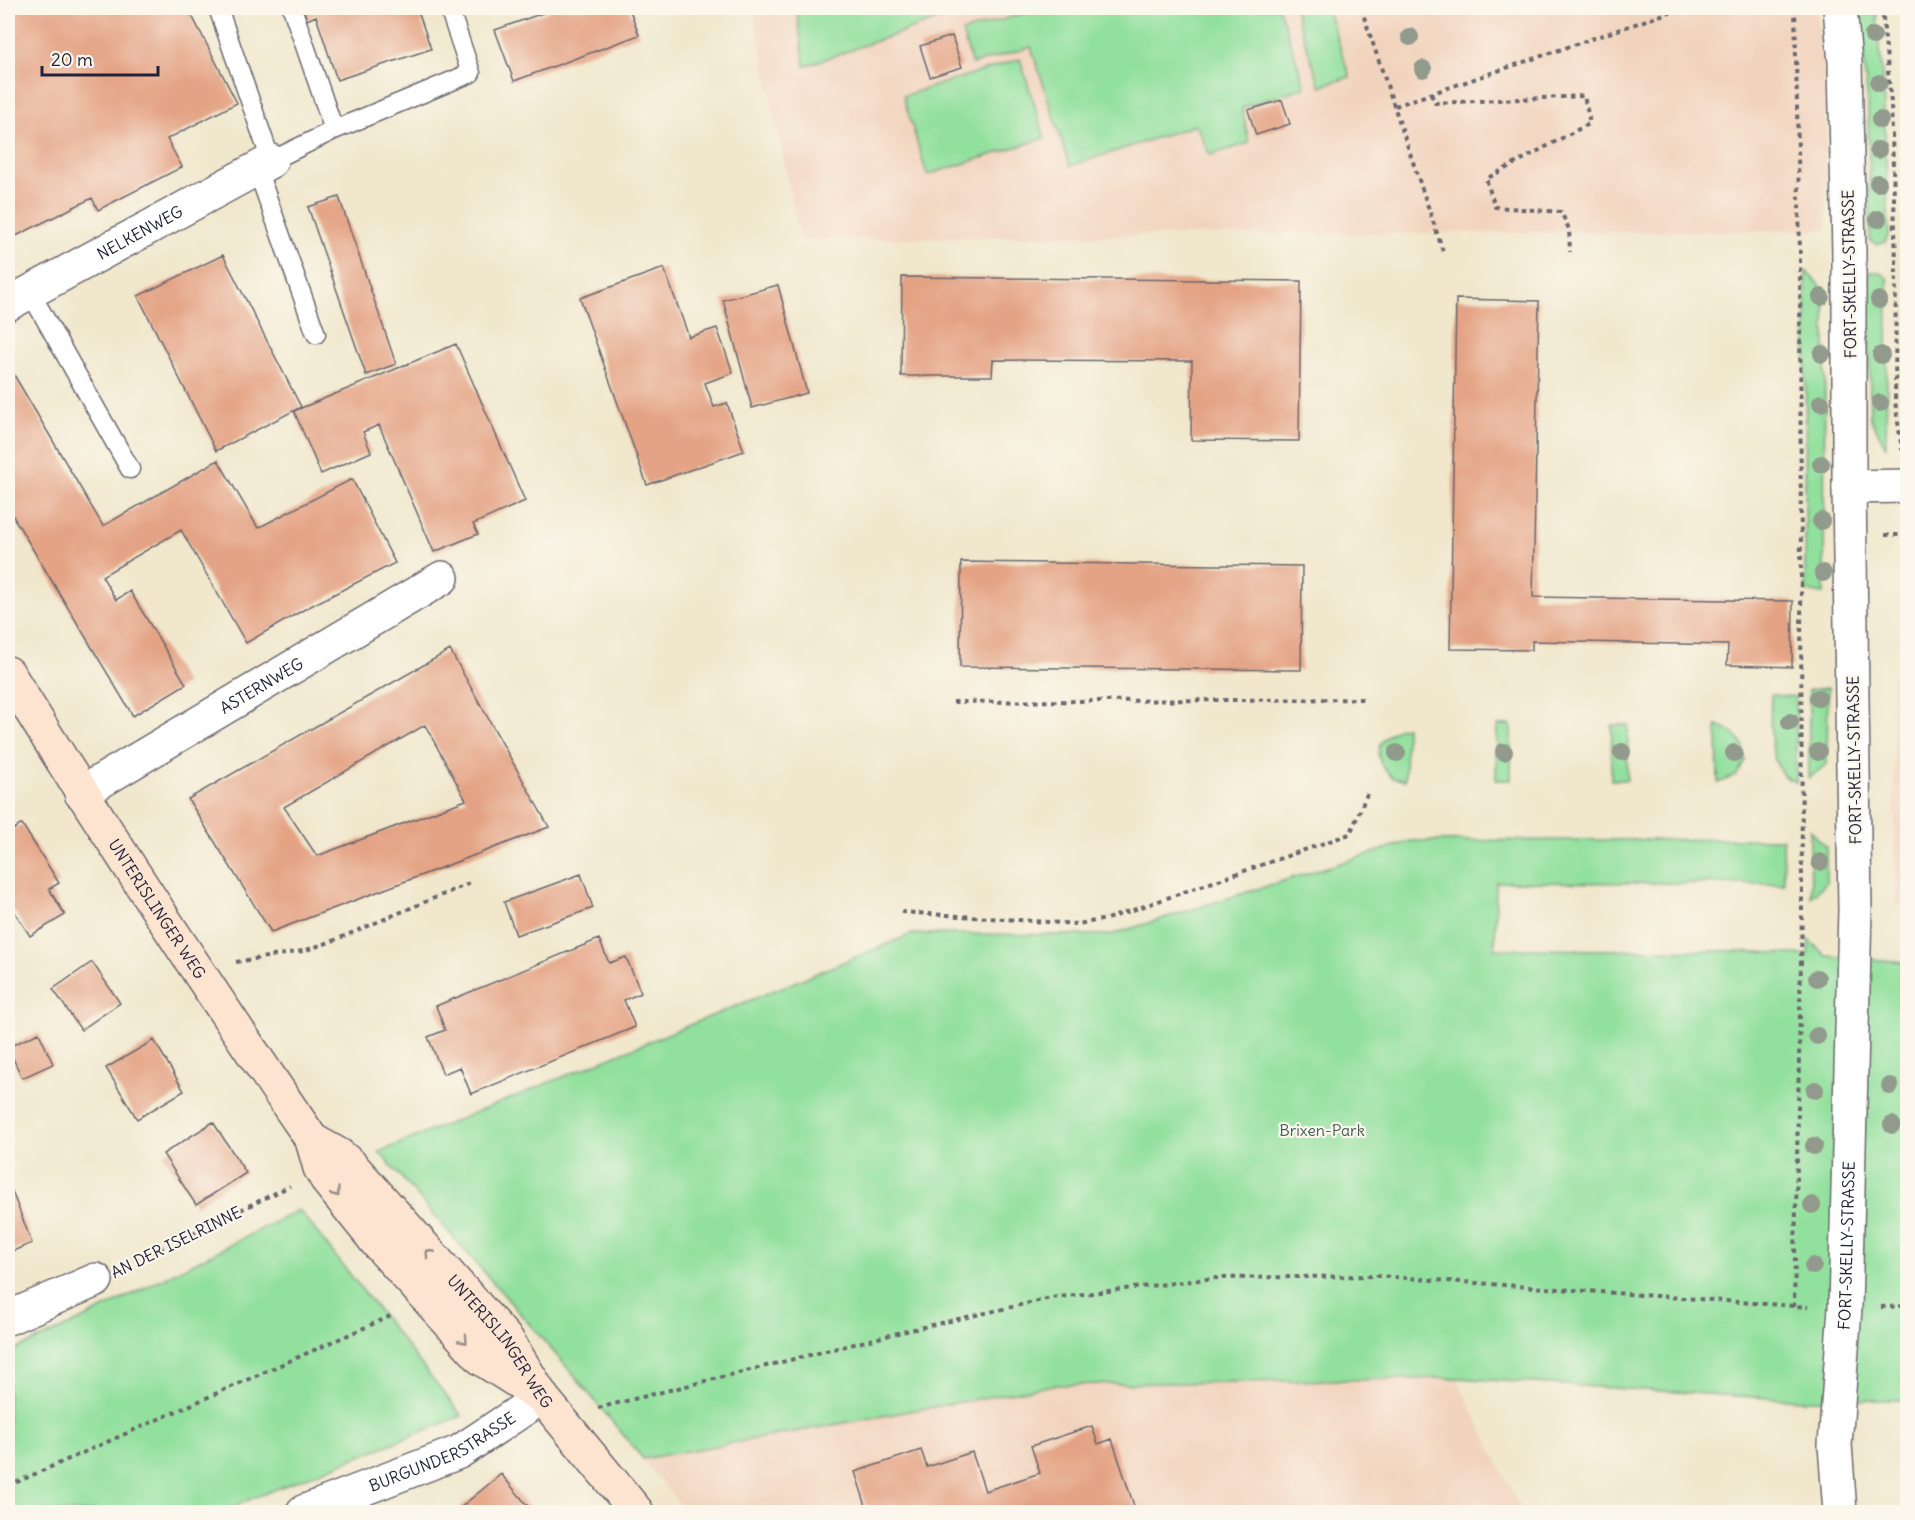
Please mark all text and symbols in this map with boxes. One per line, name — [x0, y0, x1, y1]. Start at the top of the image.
scale bar — [42, 39, 158, 77]
text: 20 m — [51, 48, 93, 71]
street label: FORT-SKELLY-STRASSE — [1838, 189, 1860, 359]
street label: NELKENWEG — [93, 201, 186, 264]
street label: ASTERNWEG — [216, 653, 307, 718]
street label: FORT-SKELLY-STRASSE — [1843, 675, 1865, 845]
street label: UNTERISLINGER WEG — [104, 835, 210, 982]
park label: Brixen-Park — [1279, 1120, 1365, 1140]
street label: FORT-SKELLY-STRASSE — [1833, 1161, 1859, 1331]
one-way arrow — [329, 1186, 340, 1197]
street label: AN DER ISELRINNE — [108, 1202, 244, 1282]
one-way arrow — [425, 1248, 436, 1259]
street label: UNTERISLINGER WEG — [443, 1270, 557, 1412]
one-way arrow — [457, 1332, 468, 1343]
street label: BURGUNDERSTRASSE — [366, 1408, 519, 1496]

